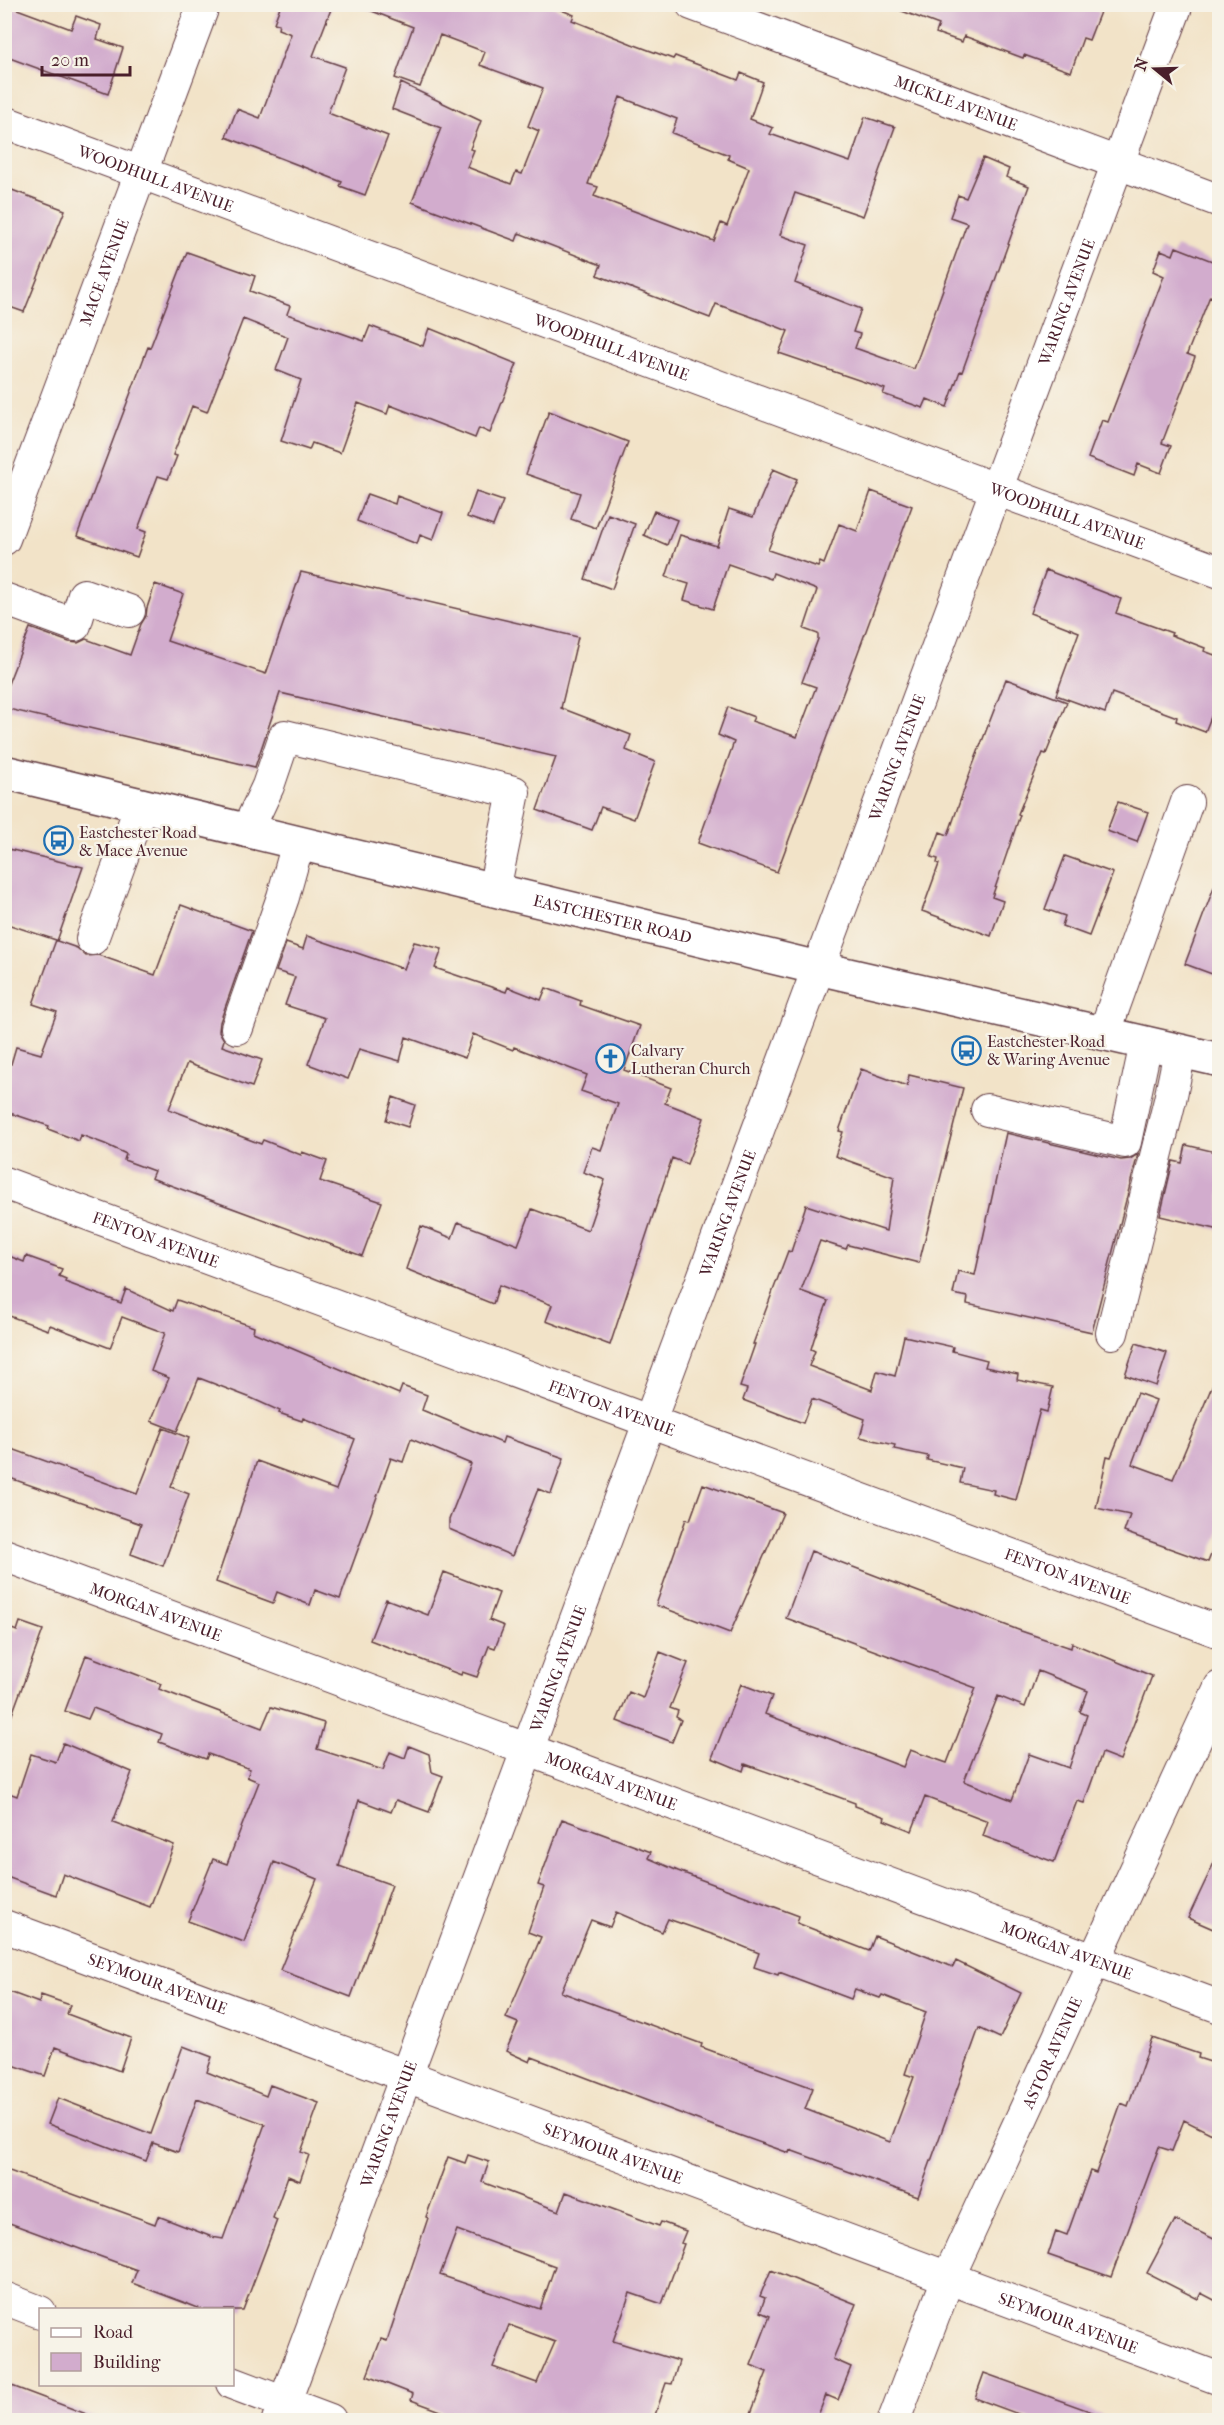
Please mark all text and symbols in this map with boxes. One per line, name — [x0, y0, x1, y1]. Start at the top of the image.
scale bar — [42, 39, 130, 77]
north arrow — [1125, 39, 1185, 99]
text: 20 m — [51, 50, 89, 71]
text: N — [1130, 55, 1153, 73]
street label: MICKLE AVENUE — [892, 71, 1020, 135]
street label: WOODHULL AVENUE — [75, 141, 236, 216]
street label: MACE AVENUE — [76, 216, 133, 328]
street label: WARING AVENUE — [1034, 236, 1099, 369]
street label: WOODHULL AVENUE — [530, 310, 692, 385]
street label: WOODHULL AVENUE — [986, 478, 1148, 554]
street label: WARING AVENUE — [865, 691, 929, 824]
place label: Eastchester Road & Mace Avenue — [79, 823, 197, 860]
bus stop icon: Eastchester Road & Mace Avenue — [42, 825, 74, 857]
street label: EASTCHESTER ROAD — [531, 891, 694, 947]
place label: Eastchester Road & Waring Avenue — [987, 1032, 1110, 1069]
bus stop icon: Eastchester Road & Waring Avenue — [950, 1034, 982, 1066]
place label: Calvary Lutheran Church — [631, 1041, 750, 1078]
church icon: Calvary Lutheran Church — [594, 1043, 626, 1075]
street label: WARING AVENUE — [695, 1147, 760, 1280]
street label: FENTON AVENUE — [90, 1208, 222, 1272]
street label: FENTON AVENUE — [546, 1376, 678, 1440]
street label: FENTON AVENUE — [1002, 1544, 1134, 1608]
street label: MORGAN AVENUE — [87, 1579, 225, 1645]
street label: WARING AVENUE — [526, 1602, 590, 1735]
street label: MORGAN AVENUE — [543, 1748, 680, 1815]
street label: MORGAN AVENUE — [998, 1917, 1136, 1984]
street label: SEYMOUR AVENUE — [85, 1949, 230, 2018]
street label: ASTOR AVENUE — [1018, 1994, 1086, 2113]
street label: WARING AVENUE — [356, 2058, 421, 2191]
street label: SEYMOUR AVENUE — [541, 2119, 686, 2188]
street label: SEYMOUR AVENUE — [996, 2288, 1141, 2358]
legend — [39, 2308, 234, 2386]
text: Road — [93, 2322, 133, 2343]
text: Building — [93, 2352, 161, 2373]

